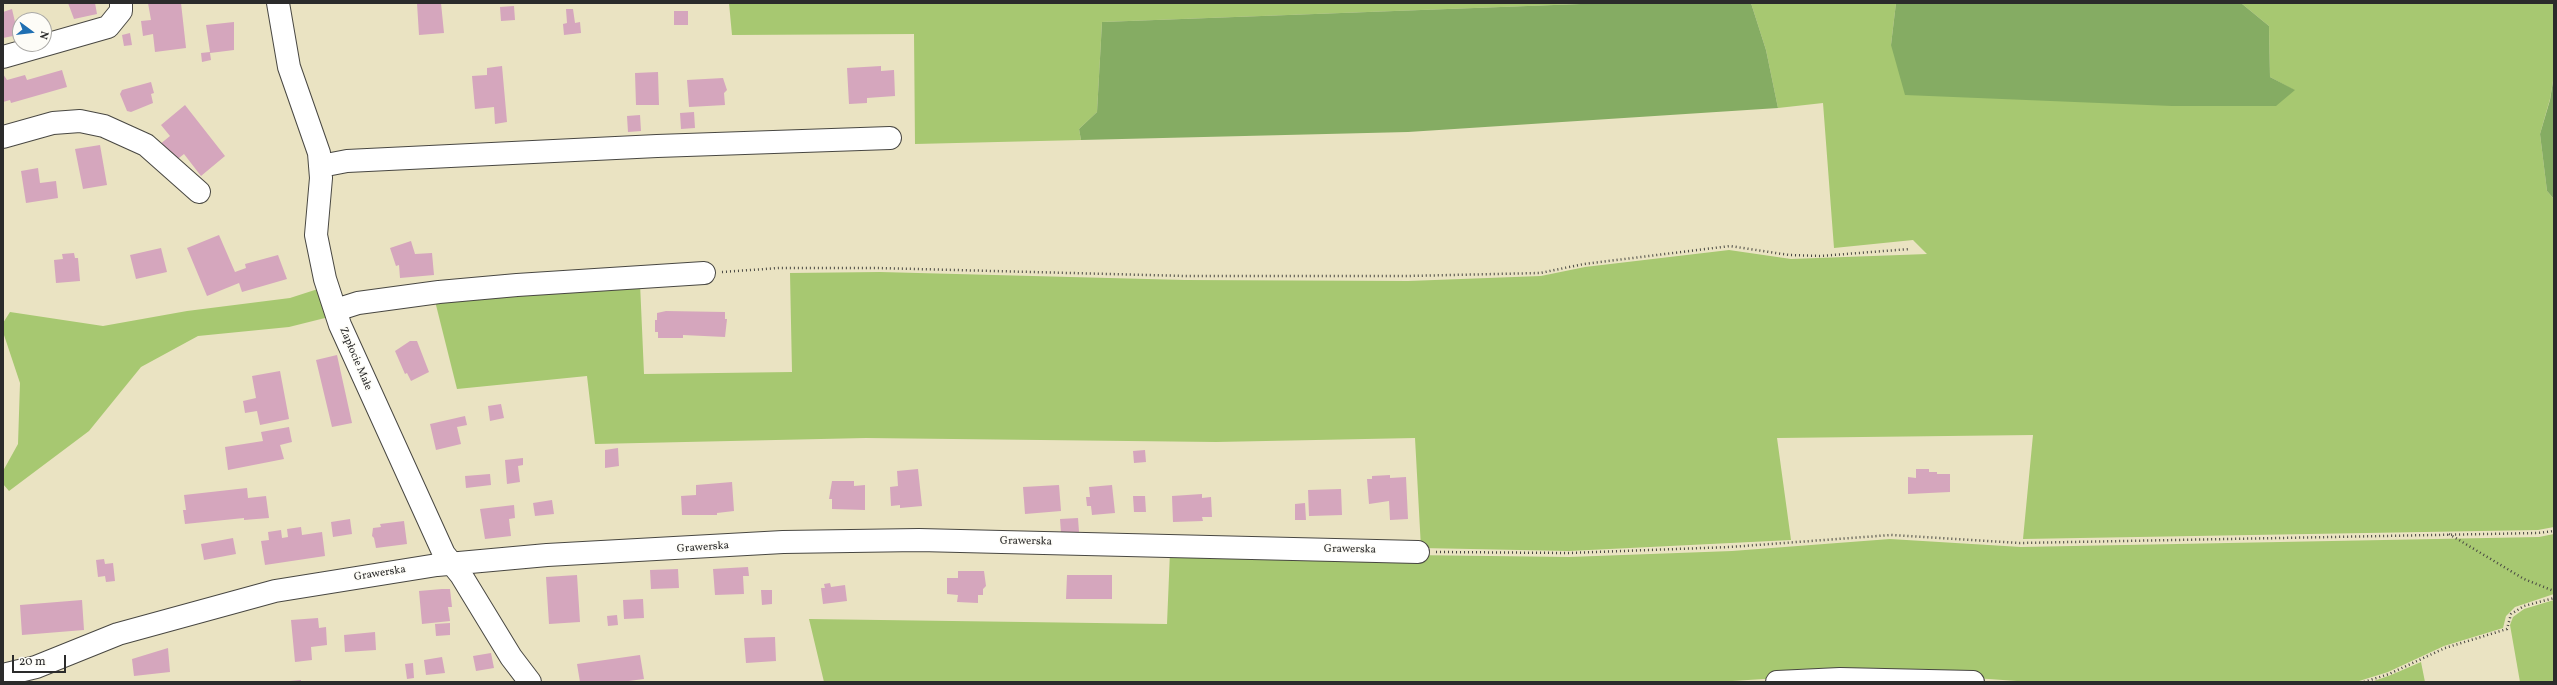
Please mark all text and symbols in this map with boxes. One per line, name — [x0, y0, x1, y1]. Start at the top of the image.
north arrow — [12, 12, 52, 52]
text: N — [35, 29, 51, 41]
street label: Zapłocie Małe — [336, 325, 374, 393]
street label: Grawerska — [1000, 535, 1052, 549]
street label: Grawerska — [677, 540, 729, 556]
street label: Grawerska — [1324, 543, 1376, 557]
street label: Grawerska — [353, 563, 407, 585]
scale bar — [14, 647, 68, 673]
text: 20 m — [19, 654, 46, 670]

